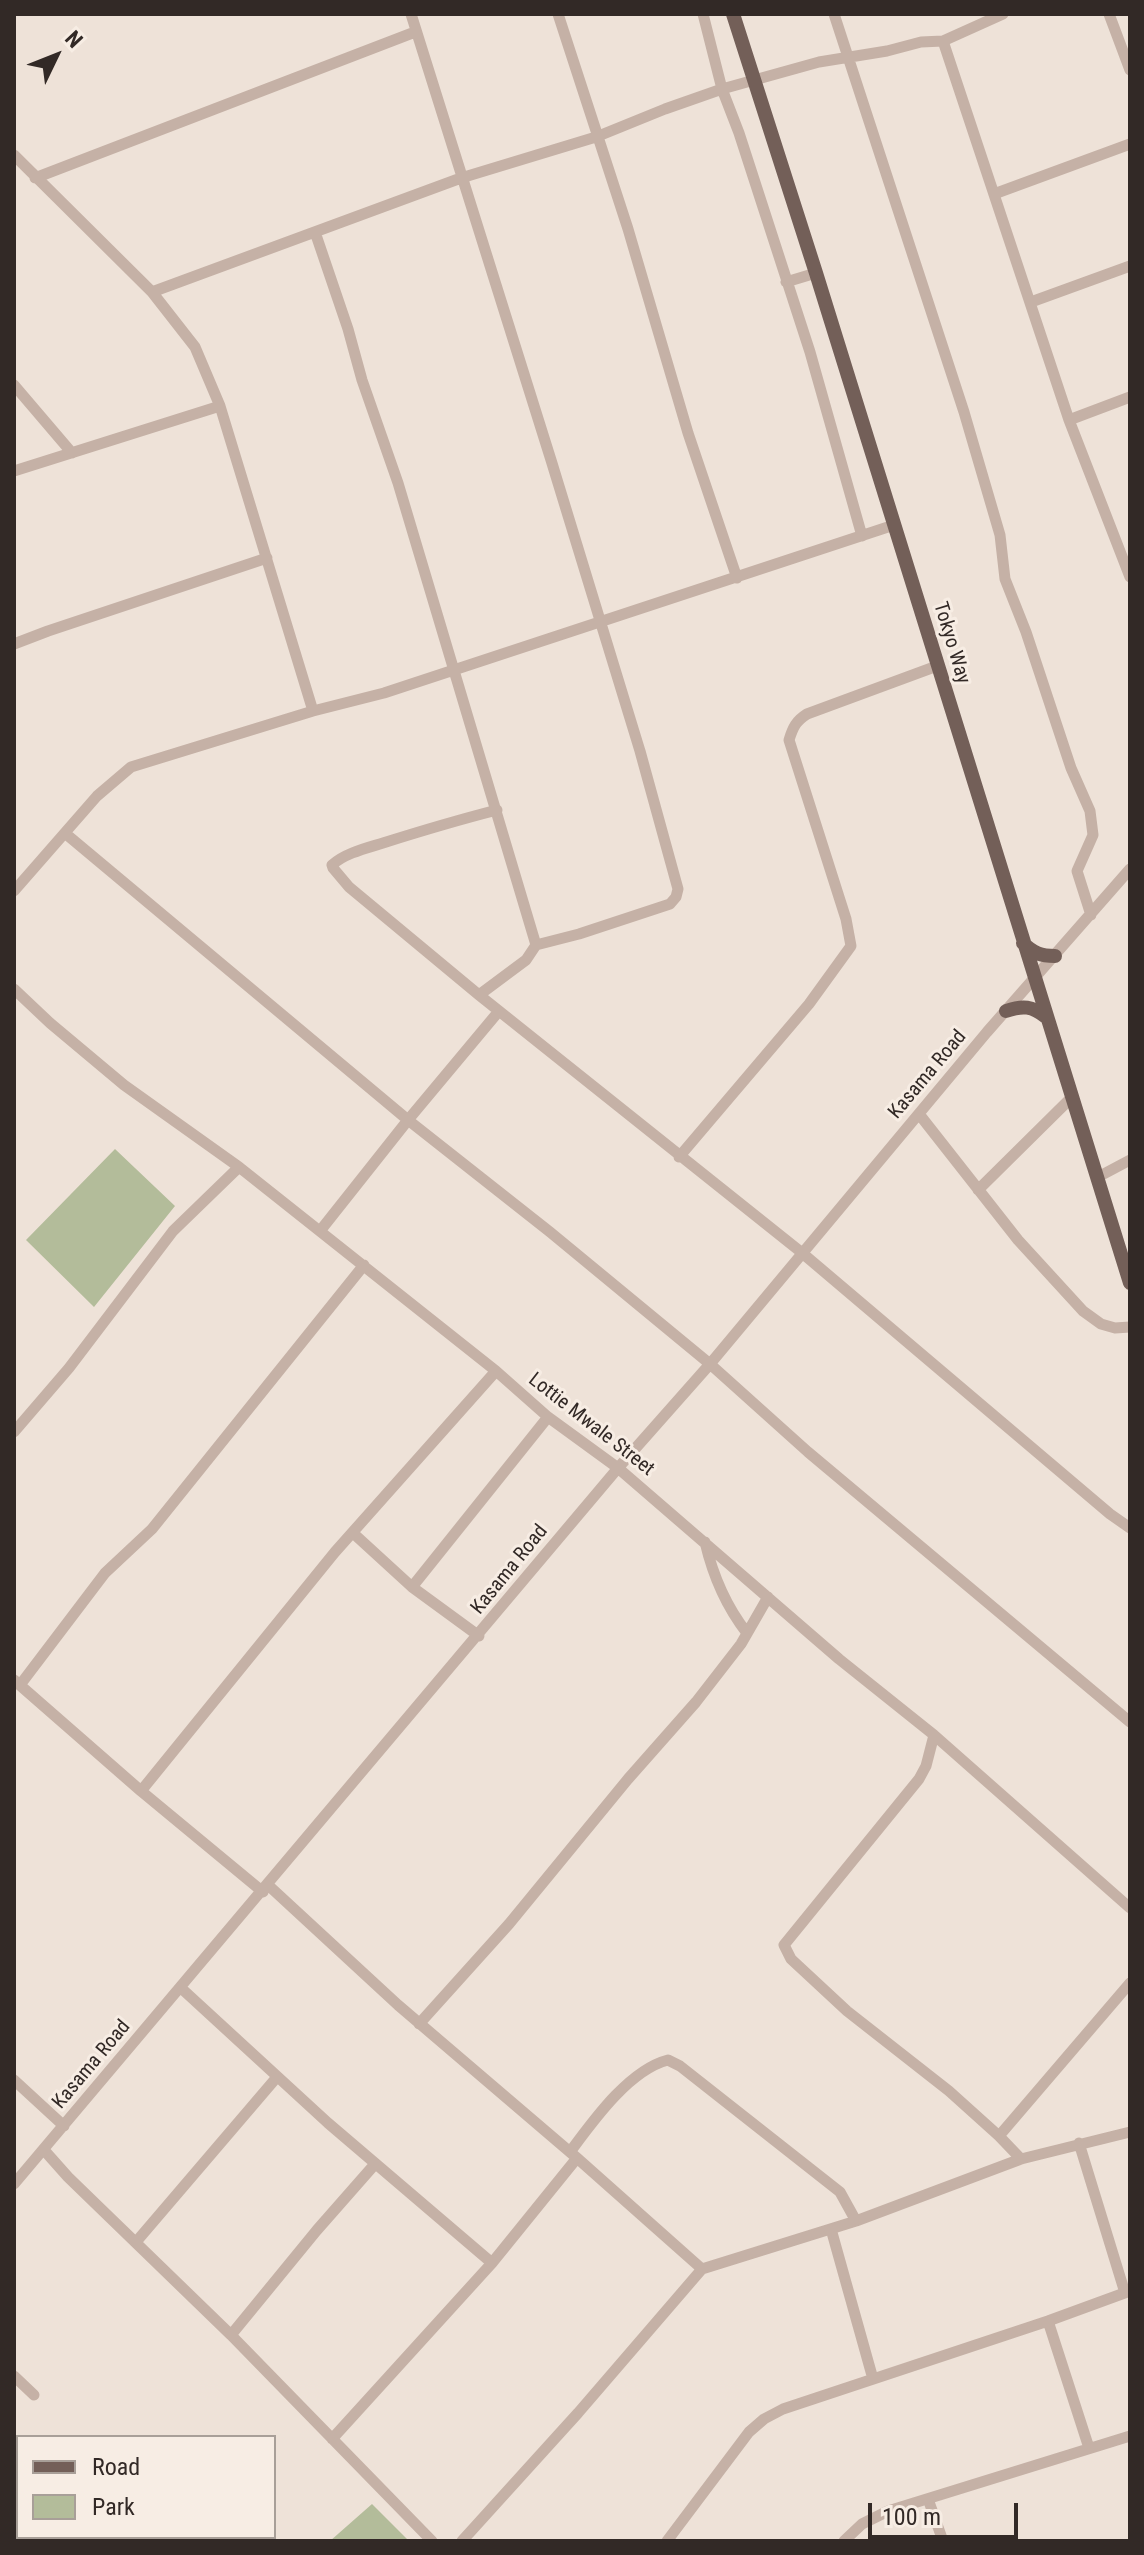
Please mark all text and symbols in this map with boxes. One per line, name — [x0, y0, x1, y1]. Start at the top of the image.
north arrow — [16, 16, 96, 96]
text: N — [60, 26, 88, 53]
street label: Tokyo Way — [927, 599, 975, 687]
street label: Kasama Road — [884, 1026, 972, 1124]
street label: Lottie Mwale Street — [523, 1368, 659, 1482]
street label: Kasama Road — [467, 1520, 553, 1620]
street label: Kasama Road — [48, 2016, 136, 2114]
legend — [16, 2435, 276, 2539]
text: Road — [92, 2453, 140, 2481]
scale bar — [872, 2487, 1022, 2537]
text: Park — [92, 2493, 135, 2521]
text: 100 m — [882, 2503, 941, 2531]

